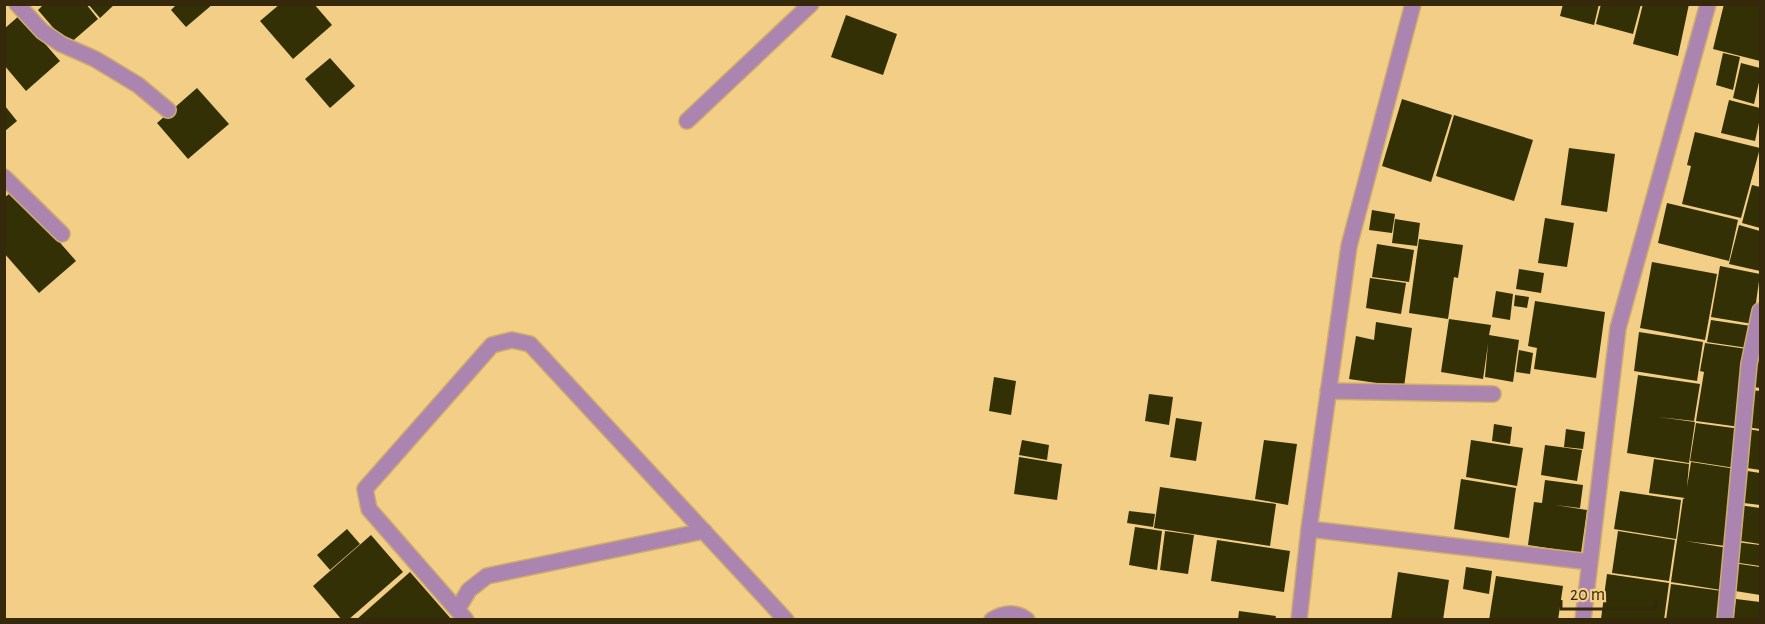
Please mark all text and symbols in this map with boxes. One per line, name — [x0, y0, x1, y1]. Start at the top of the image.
scale bar — [1561, 573, 1656, 611]
text: 20 m — [1570, 586, 1605, 604]

